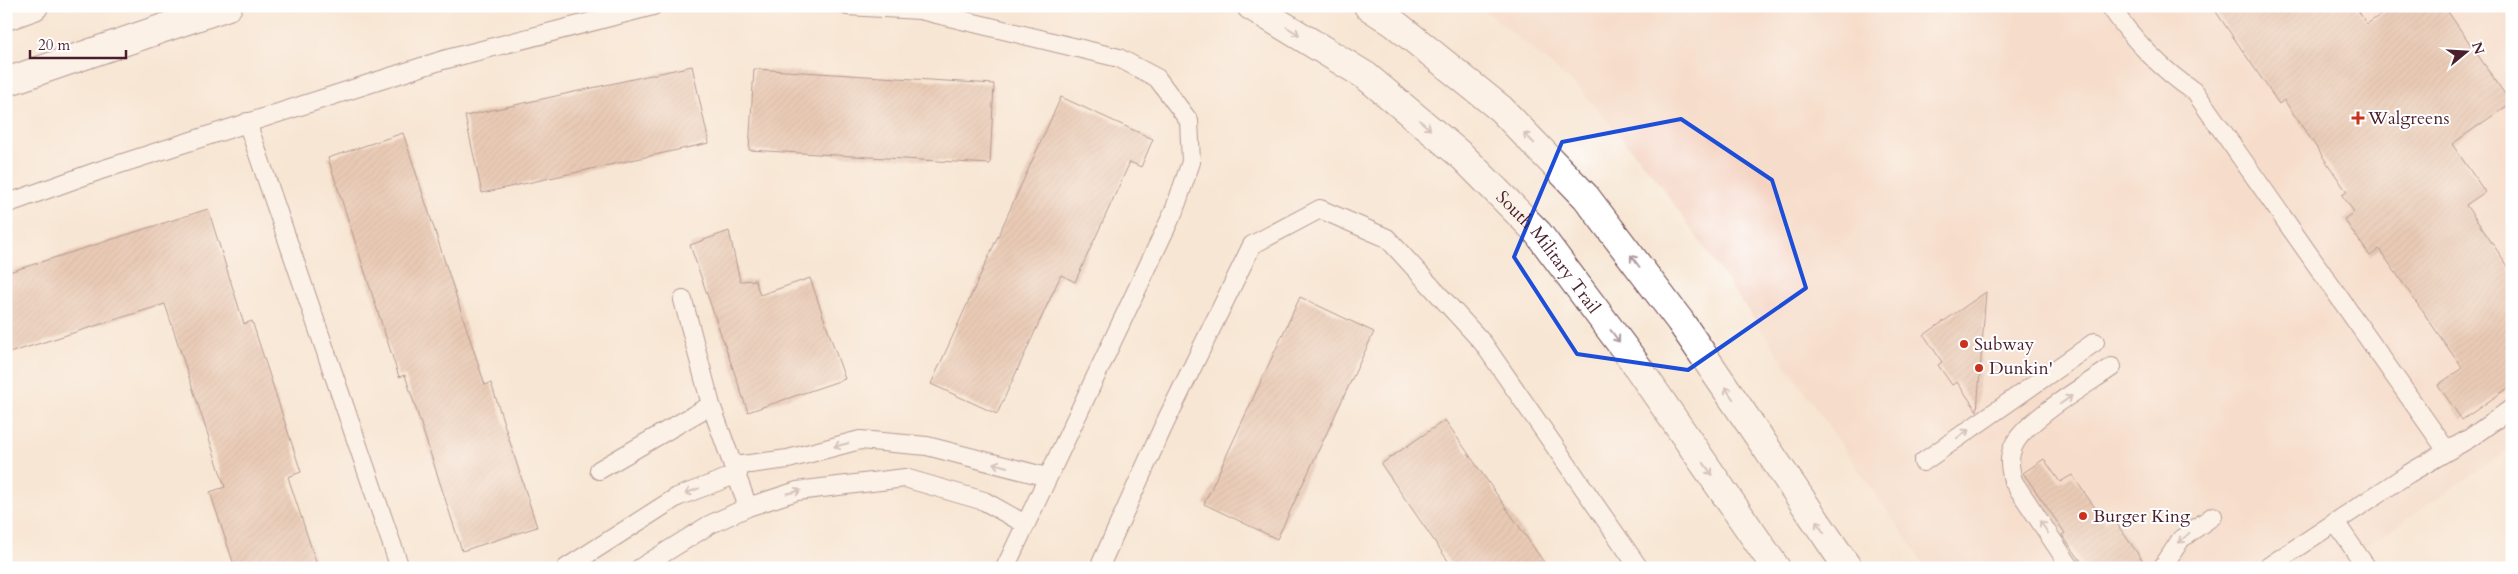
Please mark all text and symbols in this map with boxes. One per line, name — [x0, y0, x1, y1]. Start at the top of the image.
one-way arrow — [1285, 26, 1299, 36]
scale bar — [30, 28, 126, 60]
north arrow — [2440, 28, 2490, 78]
text: 20 m — [38, 35, 70, 55]
text: N — [2467, 39, 2489, 57]
place label: Walgreens — [2367, 106, 2450, 131]
marker: Walgreens — [2352, 112, 2364, 124]
one-way arrow — [1418, 119, 1431, 130]
one-way arrow — [1523, 132, 1535, 144]
street label: South Military Trail — [1490, 185, 1606, 319]
one-way arrow — [1629, 255, 1640, 268]
one-way arrow — [1610, 329, 1620, 343]
place label: Subway — [1974, 332, 2035, 357]
marker: Subway — [1958, 338, 1970, 350]
place label: Dunkin' — [1989, 356, 2053, 381]
marker: Dunkin' — [1973, 362, 1985, 374]
one-way arrow — [1724, 386, 1734, 400]
one-way arrow — [2059, 395, 2073, 405]
one-way arrow — [1955, 429, 1969, 439]
one-way arrow — [833, 441, 849, 450]
one-way arrow — [993, 459, 1009, 469]
one-way arrow — [1703, 462, 1713, 476]
one-way arrow — [685, 487, 700, 497]
one-way arrow — [786, 487, 802, 497]
place label: Burger King — [2093, 504, 2191, 529]
marker: Burger King — [2077, 510, 2089, 522]
one-way arrow — [2039, 520, 2049, 534]
one-way arrow — [1815, 521, 1825, 535]
one-way arrow — [2177, 533, 2190, 544]

